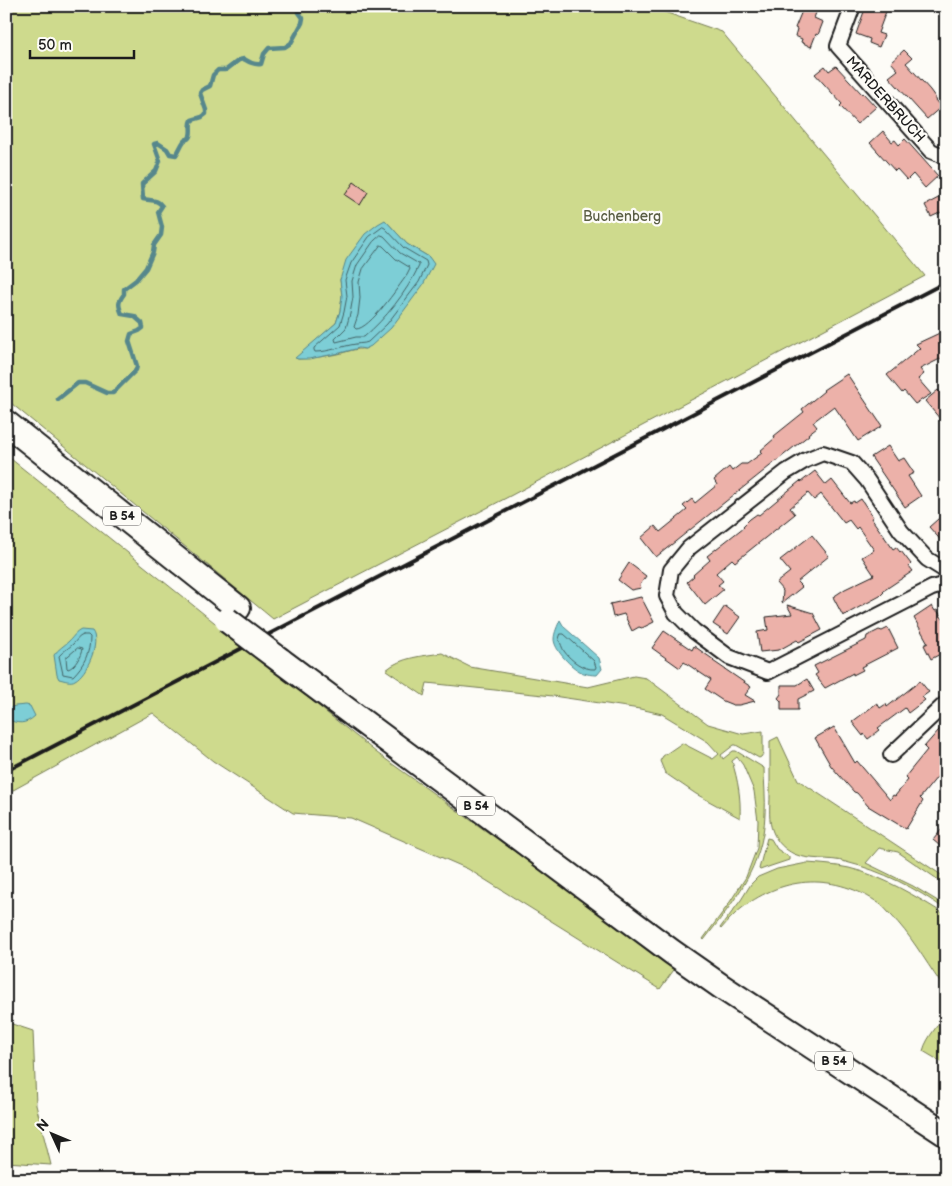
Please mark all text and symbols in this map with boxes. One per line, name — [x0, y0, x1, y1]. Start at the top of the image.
scale bar — [30, 28, 134, 60]
text: 50 m — [38, 36, 72, 55]
street label: MARDERBRUCH — [843, 53, 929, 146]
park label: Buchenberg — [583, 208, 661, 225]
road number: B 54 — [103, 506, 141, 526]
road number: B 54 — [457, 796, 495, 816]
road number: B 54 — [815, 1052, 853, 1070]
north arrow — [28, 1108, 78, 1158]
text: N — [33, 1116, 53, 1135]

